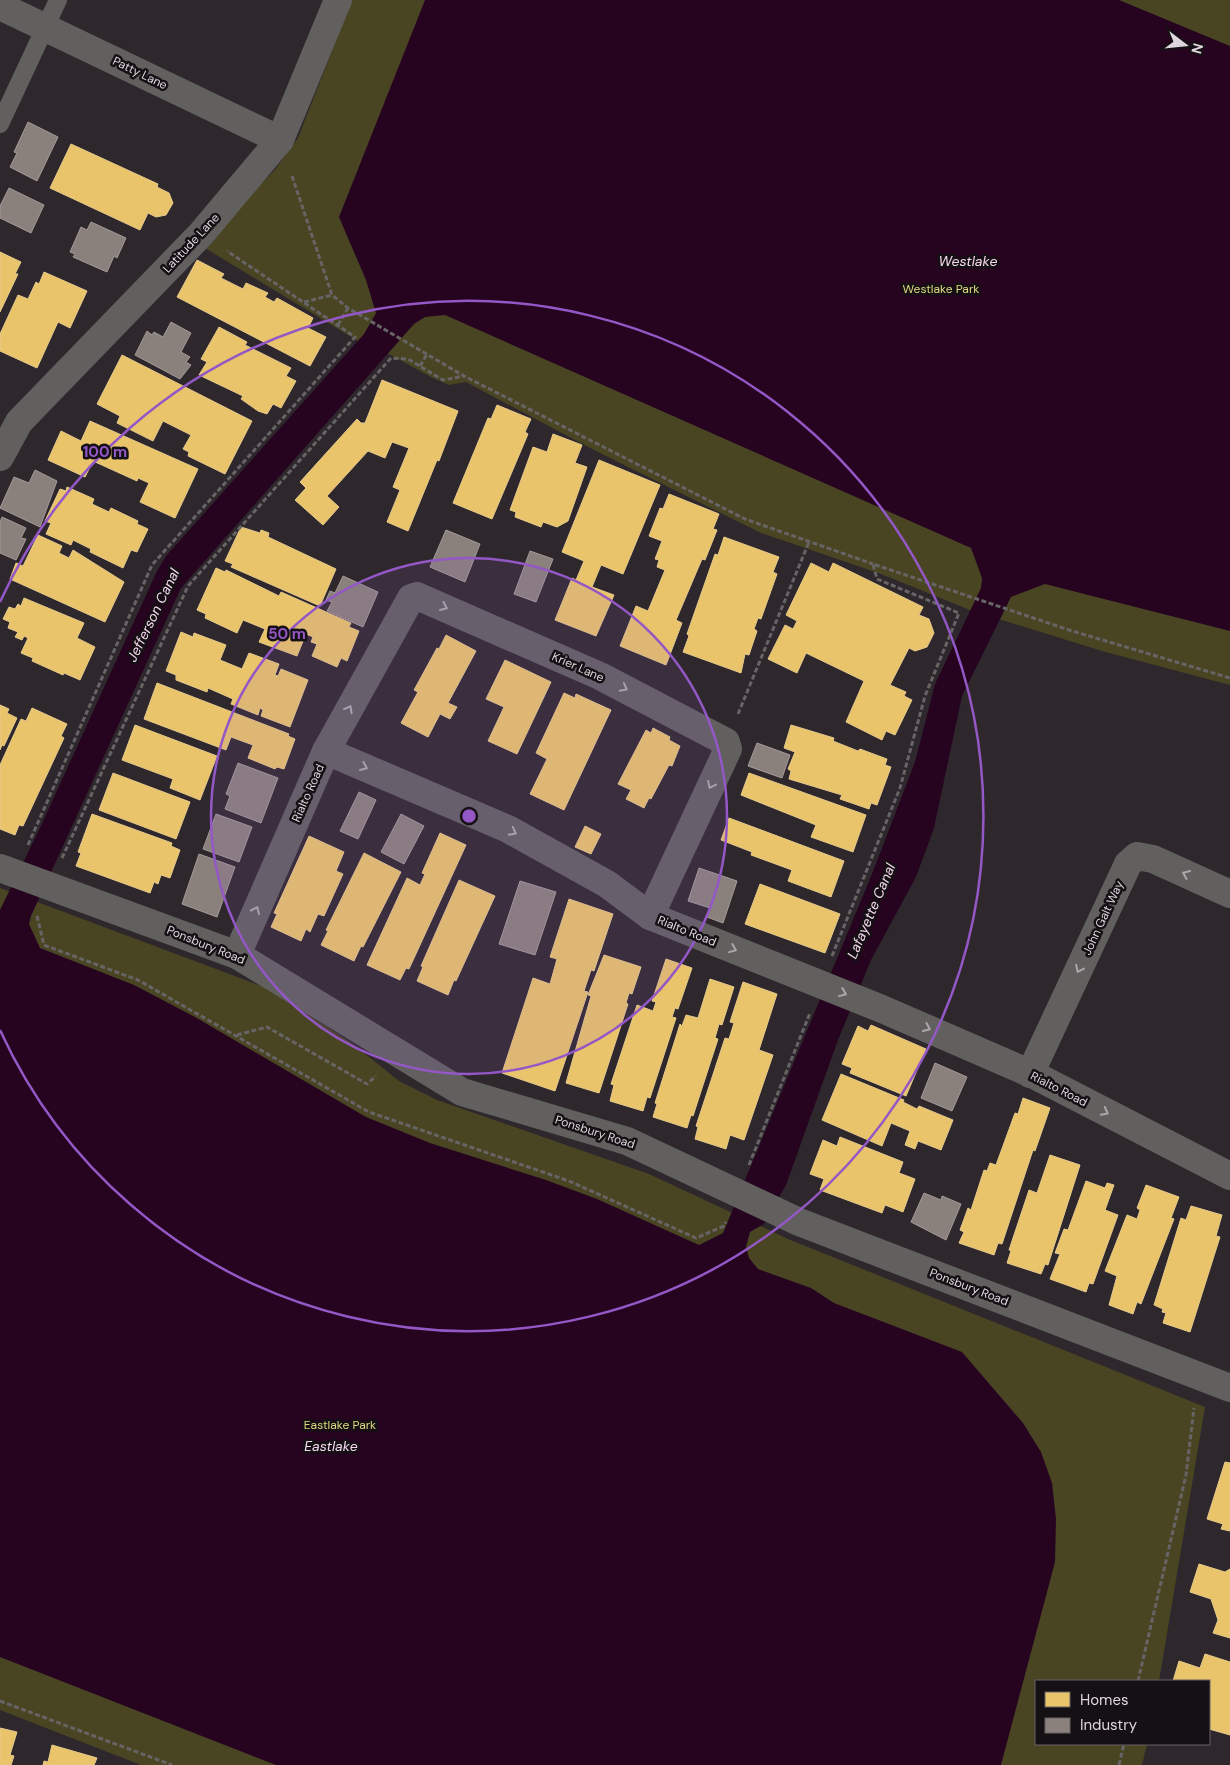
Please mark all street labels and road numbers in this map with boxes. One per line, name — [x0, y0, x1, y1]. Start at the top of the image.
street label: Patty Lane — [110, 53, 170, 93]
street label: Latitude Lane — [159, 210, 223, 276]
street label: Krier Lane — [549, 648, 607, 686]
street label: Rialto Road — [288, 761, 328, 825]
street label: John Galt Way — [1079, 878, 1127, 958]
street label: Rialto Road — [655, 912, 719, 950]
street label: Ponsbury Road — [164, 922, 248, 968]
street label: Rialto Road — [1028, 1068, 1090, 1110]
street label: Ponsbury Road — [553, 1112, 637, 1152]
street label: Ponsbury Road — [927, 1265, 1011, 1309]

